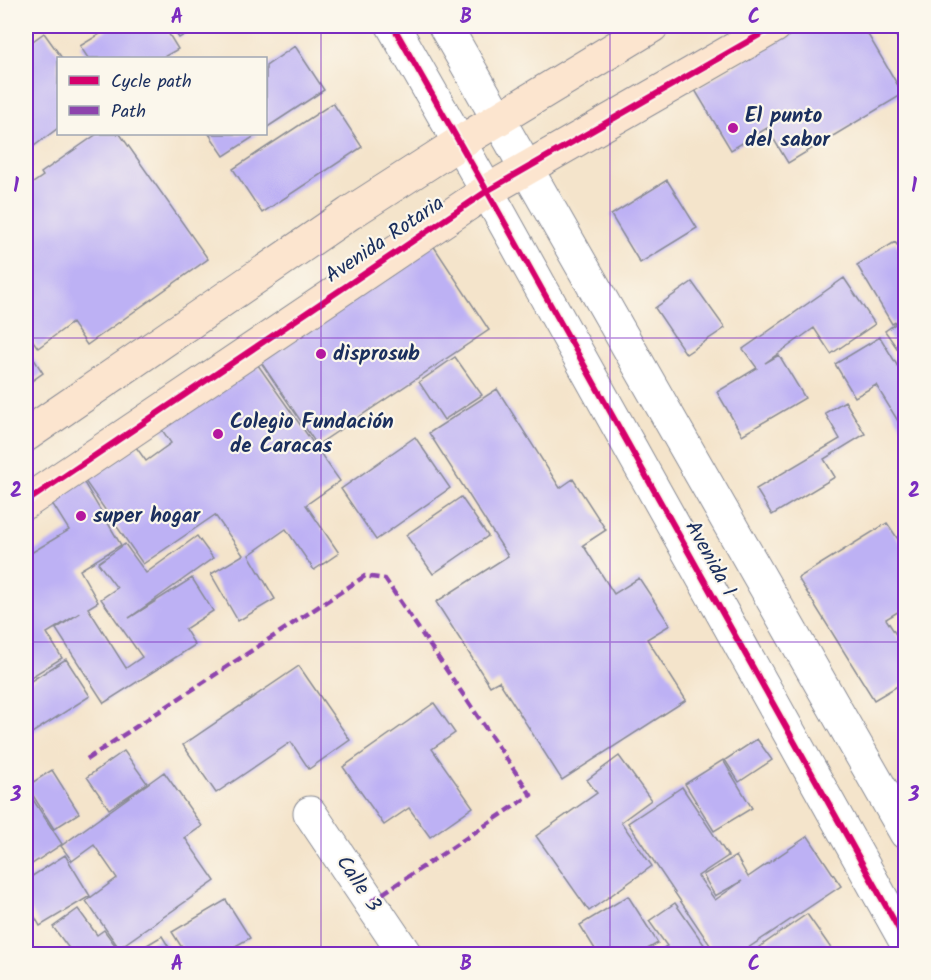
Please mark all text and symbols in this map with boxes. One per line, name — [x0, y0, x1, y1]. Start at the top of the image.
text: A — [171, 2, 183, 34]
text: B — [460, 2, 472, 34]
text: C — [748, 2, 760, 34]
legend — [57, 57, 267, 135]
text: Cycle path — [111, 68, 192, 97]
text: Path — [111, 98, 146, 127]
place label: El punto del sabor — [745, 100, 831, 157]
marker: El punto del sabor — [726, 121, 740, 135]
text: 1 — [13, 171, 19, 203]
text: 1 — [911, 171, 917, 203]
street label: Avenida Rotaria — [319, 188, 451, 292]
place label: disprosub — [333, 338, 420, 371]
marker: disprosub — [314, 347, 328, 361]
place label: Colegio Fundación de Caracas — [230, 406, 394, 463]
marker: Colegio Fundación de Caracas — [211, 427, 225, 441]
text: 2 — [10, 476, 22, 508]
text: 2 — [908, 476, 920, 508]
place label: super hogar — [93, 500, 201, 533]
marker: super hogar — [74, 509, 88, 523]
street label: Avenida 1 — [676, 515, 744, 603]
text: 3 — [10, 780, 22, 812]
text: 3 — [908, 780, 920, 812]
street label: Calle 3 — [327, 849, 389, 919]
text: A — [171, 949, 183, 980]
text: B — [460, 949, 472, 980]
text: C — [748, 949, 760, 980]

